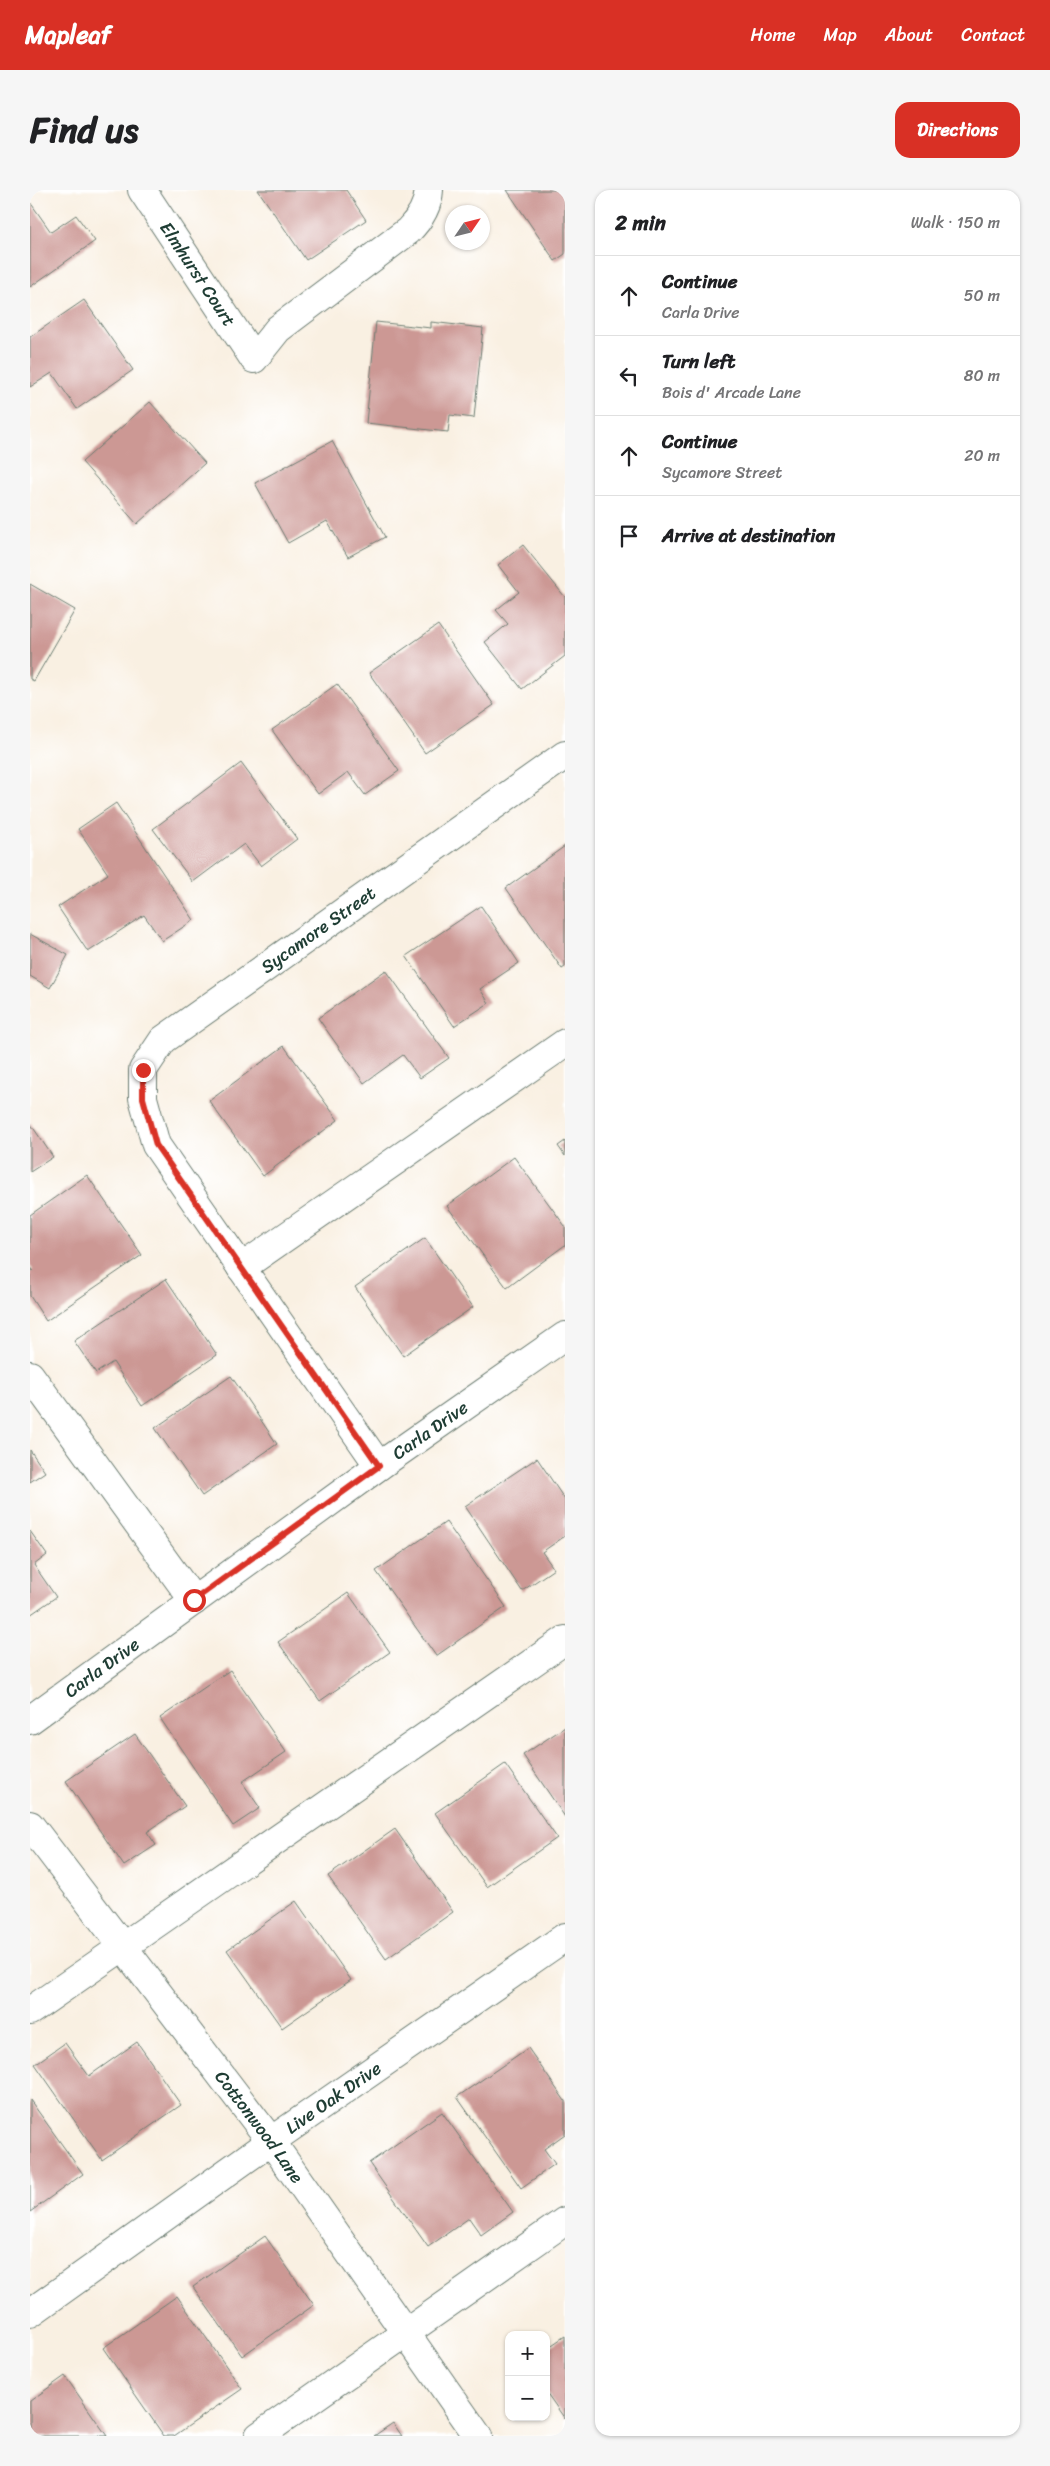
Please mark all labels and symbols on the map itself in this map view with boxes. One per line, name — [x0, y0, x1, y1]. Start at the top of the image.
north arrow — [445, 205, 490, 250]
street label: Elmhurst Court — [151, 215, 245, 334]
street label: Sycamore Street — [254, 878, 383, 982]
route end — [132, 1059, 155, 1082]
street label: Carla Drive — [385, 1392, 475, 1468]
route start — [183, 1589, 206, 1612]
street label: Carla Drive — [57, 1629, 147, 1706]
street label: Live Oak Drive — [279, 2053, 388, 2143]
street label: Cottonwood Lane — [206, 2063, 312, 2190]

